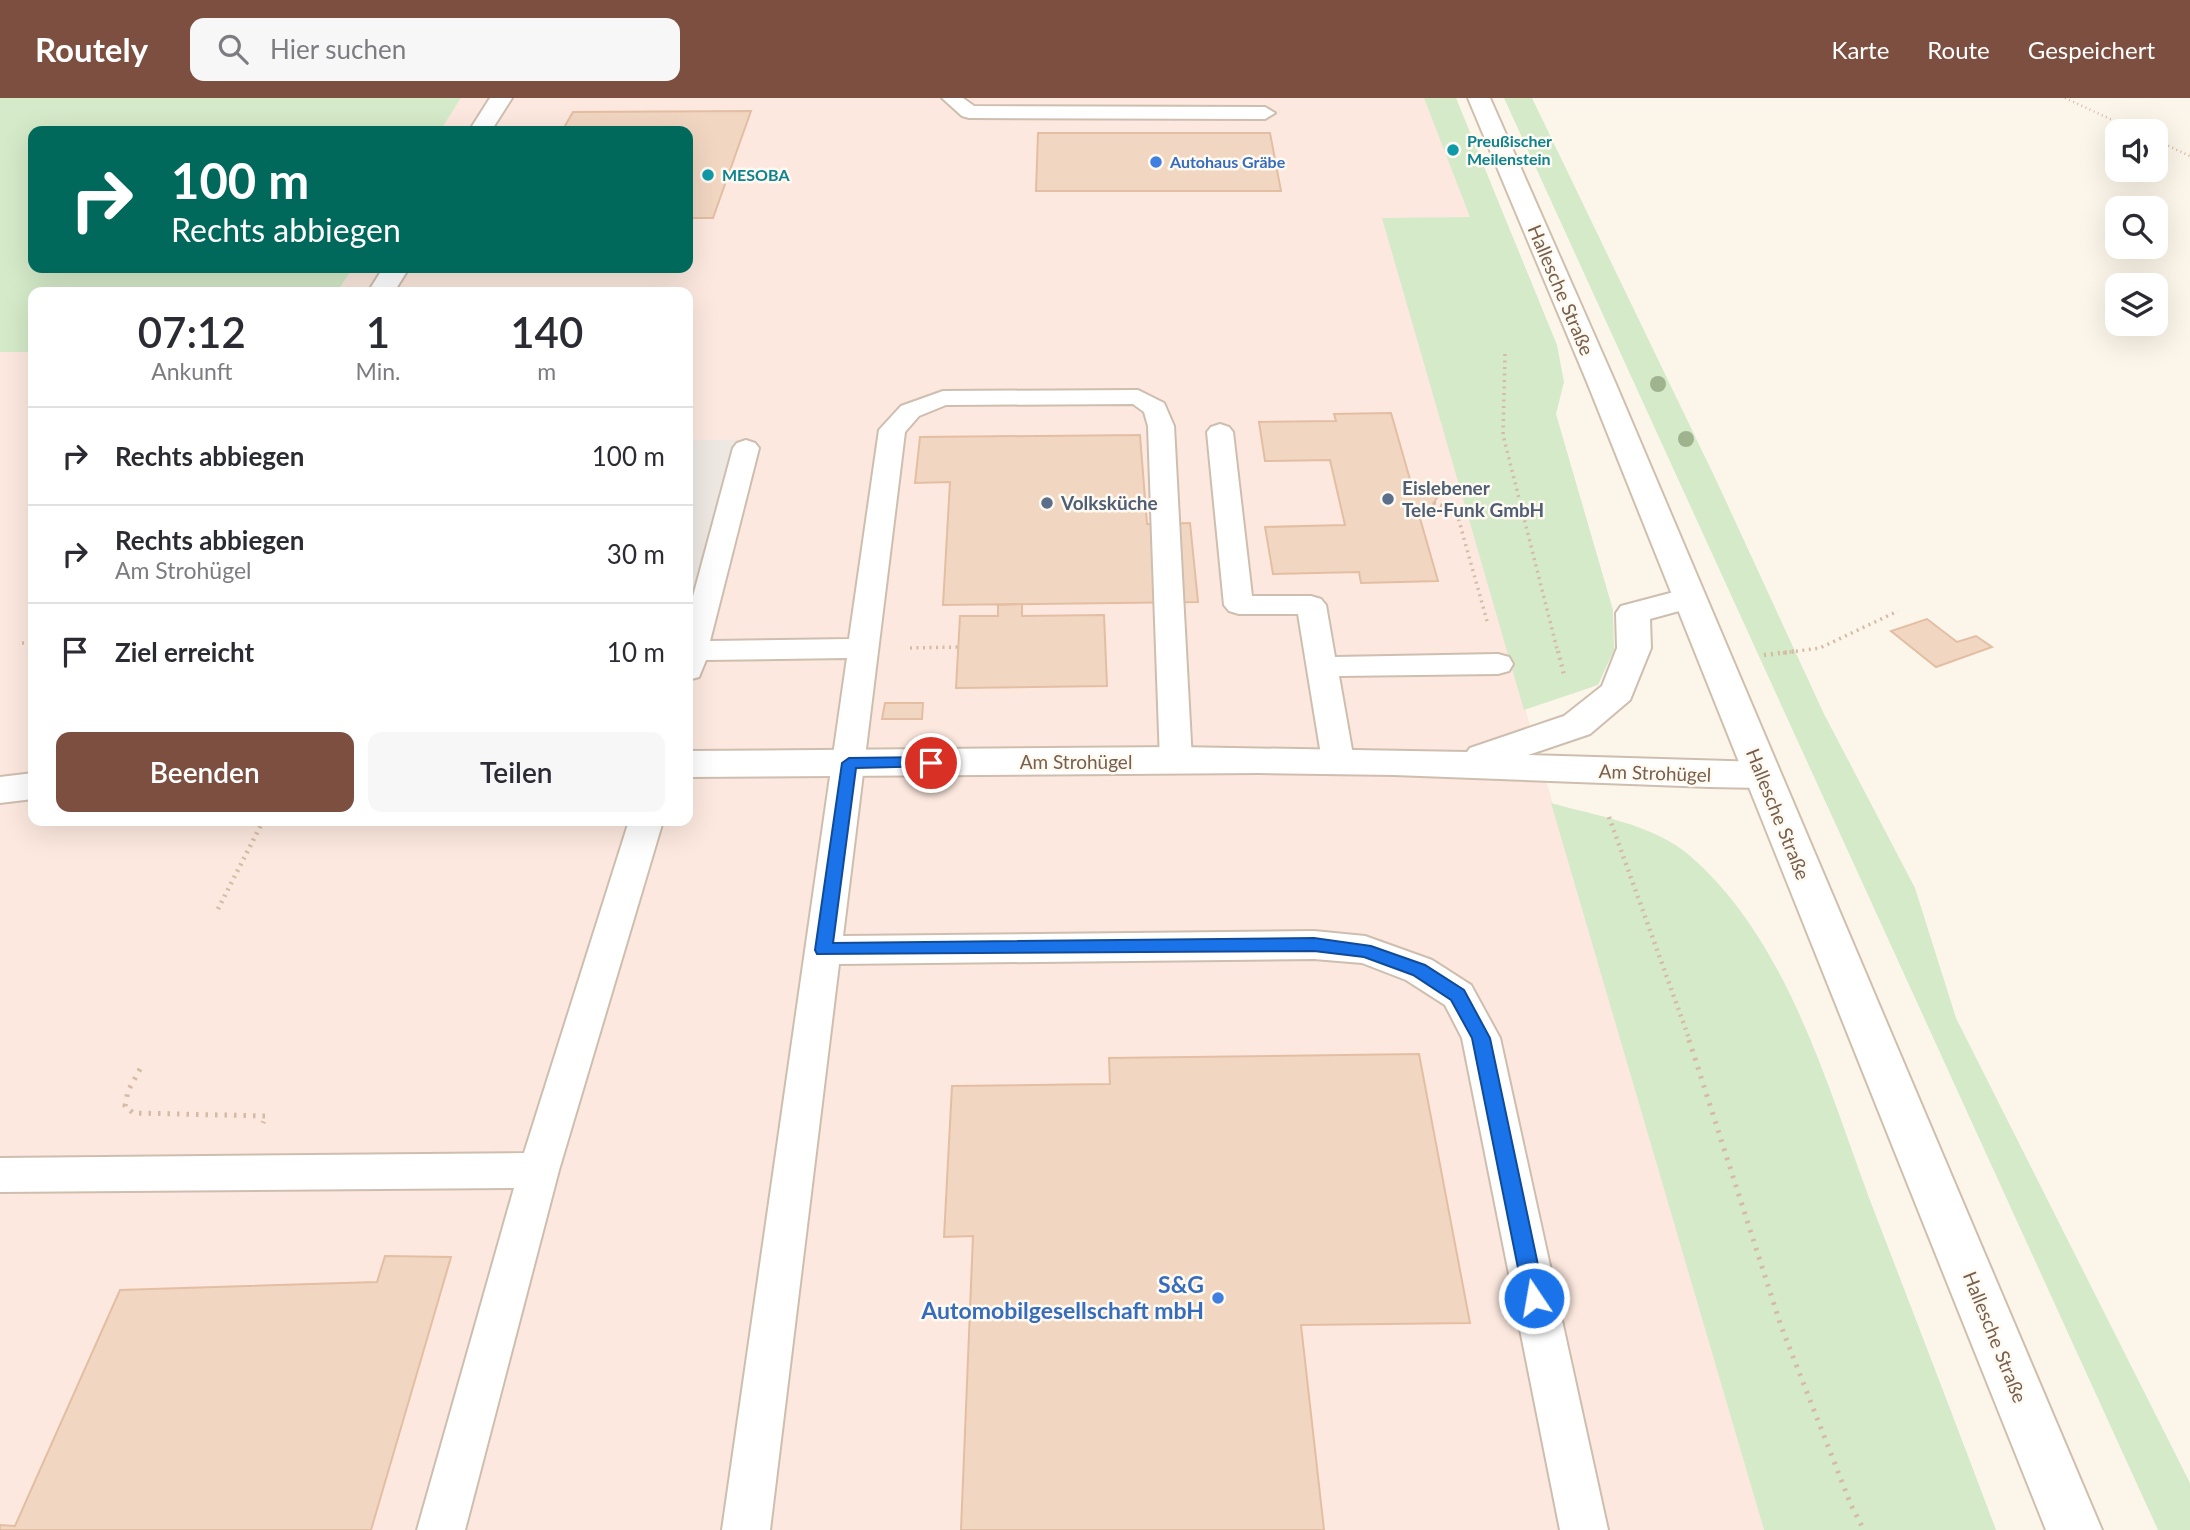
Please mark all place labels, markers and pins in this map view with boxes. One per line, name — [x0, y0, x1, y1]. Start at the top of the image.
place label: Preußischer Meilenstein — [1467, 131, 1552, 168]
marker: Preußischer Meilenstein — [1445, 142, 1461, 158]
place label: Autohaus Gräbe — [1169, 152, 1286, 171]
marker: Autohaus Gräbe — [1148, 154, 1164, 170]
place label: MESOBA — [722, 165, 790, 184]
marker: MESOBA — [700, 167, 716, 183]
place label: Eislebener Tele-Funk GmbH — [1402, 476, 1544, 521]
place label: Volksküche — [1060, 491, 1158, 514]
marker: Eislebener Tele-Funk GmbH — [1380, 491, 1396, 507]
marker: Volksküche — [1039, 495, 1055, 511]
pin — [901, 733, 961, 793]
place label: S&G Automobilgesellschaft mbH — [920, 1270, 1204, 1324]
marker: S&G Automobilgesellschaft mbH — [1210, 1290, 1226, 1306]

